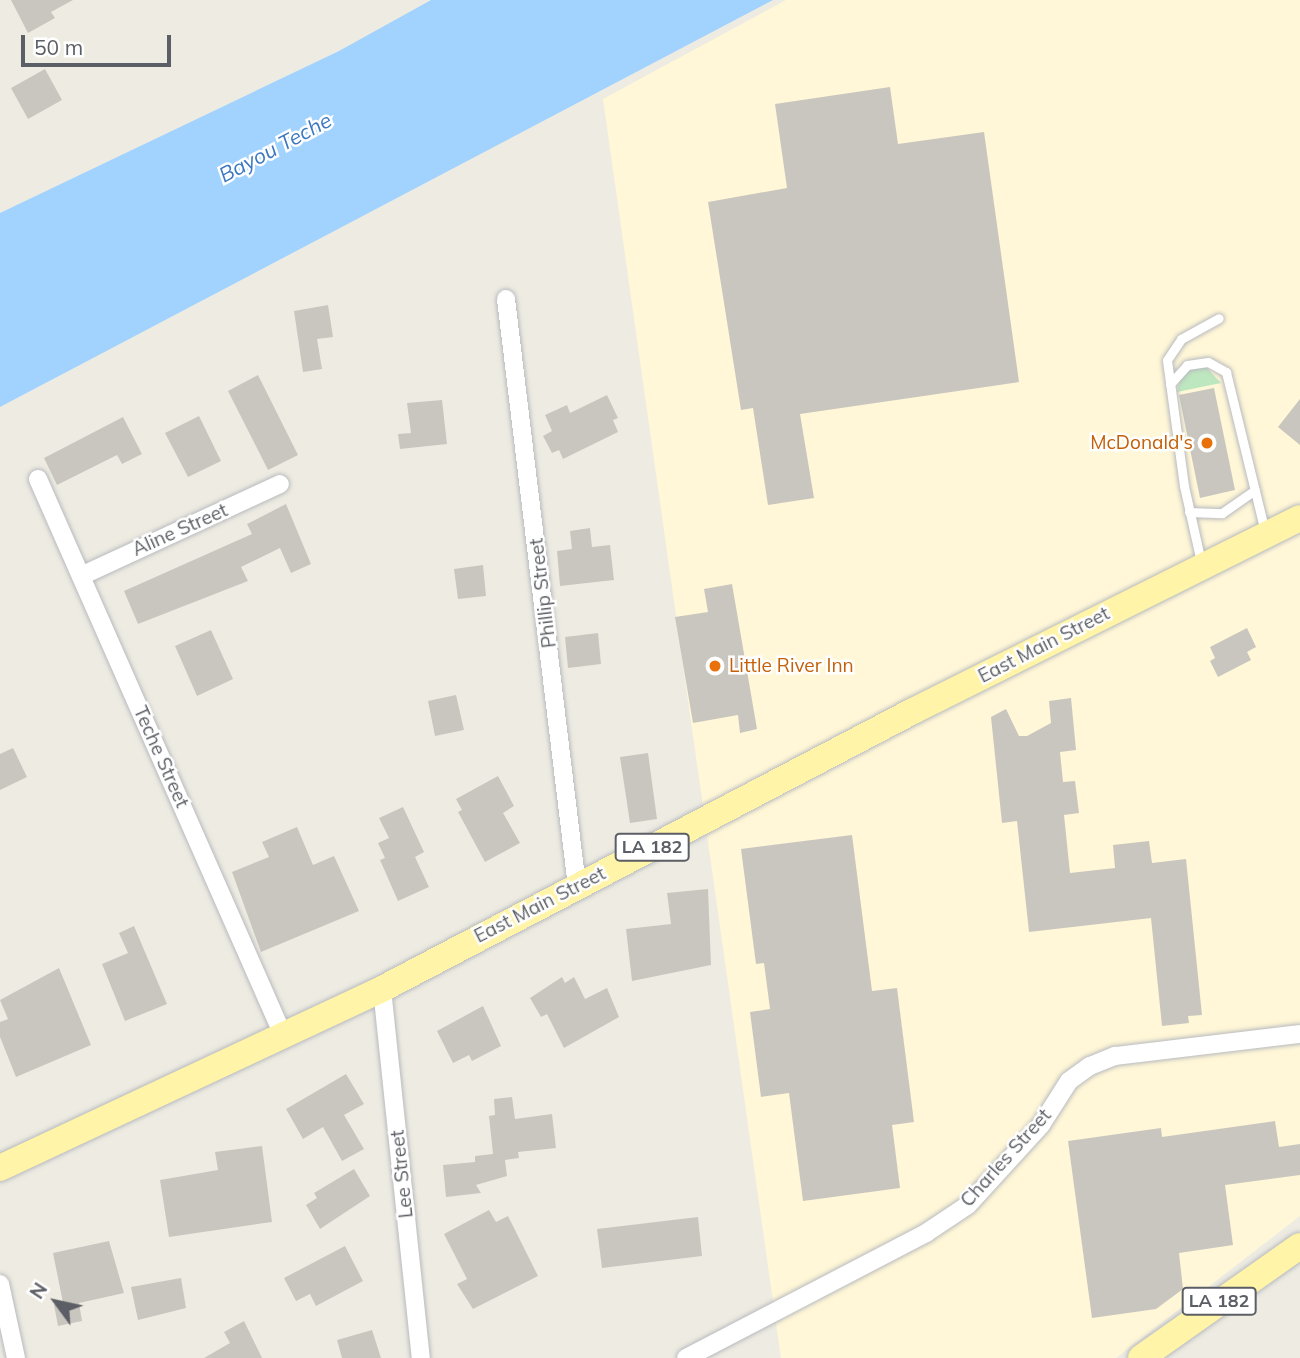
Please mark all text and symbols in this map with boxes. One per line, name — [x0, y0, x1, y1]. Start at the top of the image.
scale bar — [24, 21, 175, 65]
text: 50 m — [34, 34, 83, 60]
water label: Bayou Teche — [214, 107, 336, 187]
place label: McDonald's — [1090, 432, 1193, 454]
marker: McDonald's — [1199, 435, 1215, 451]
street label: Aline Street — [129, 499, 231, 561]
street label: Phillip Street — [525, 537, 561, 649]
street label: East Main Street — [975, 602, 1113, 688]
place label: Little River Inn — [729, 655, 854, 677]
marker: Little River Inn — [707, 658, 723, 674]
street label: Teche Street — [128, 703, 194, 811]
road number: LA 182 — [614, 832, 690, 862]
street label: East Main Street — [471, 862, 609, 948]
street label: Charles Street — [956, 1104, 1056, 1212]
street label: Lee Street — [386, 1129, 418, 1219]
north arrow — [21, 1267, 91, 1337]
text: N — [24, 1278, 52, 1303]
road number: LA 182 — [1180, 1286, 1258, 1316]

